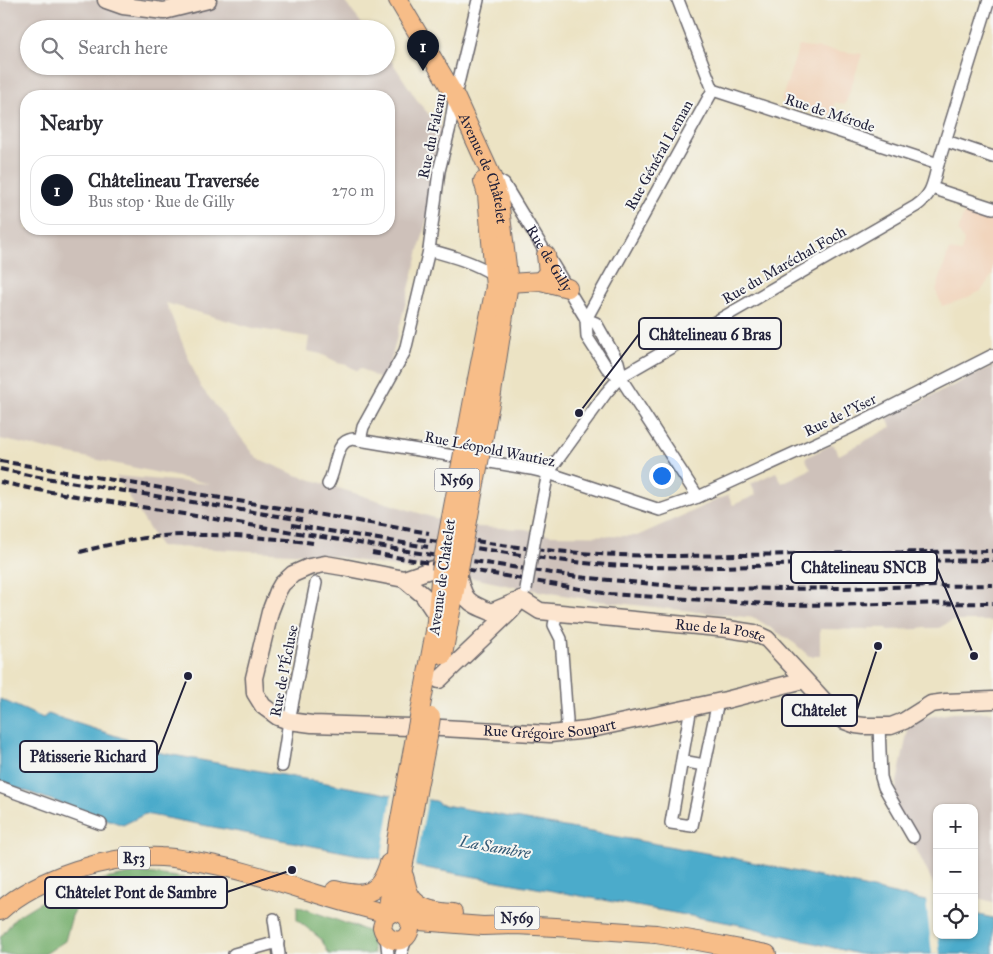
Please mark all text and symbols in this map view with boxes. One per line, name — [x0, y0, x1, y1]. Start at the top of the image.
search box — [20, 20, 395, 75]
pin: 1 — [407, 30, 439, 71]
icon: search — [38, 34, 66, 62]
text: Search here — [78, 36, 168, 59]
street label: Rue de Mérode — [783, 90, 877, 136]
street label: Rue du Faleau — [414, 92, 450, 180]
street label: Rue Général Leman — [621, 97, 697, 213]
street label: Avenue de Châtelet — [455, 109, 511, 225]
text: Nearby — [40, 110, 103, 136]
text: Châtelineau Traversée — [88, 169, 259, 192]
text: 1 — [54, 181, 60, 200]
text: 270 m — [332, 181, 374, 200]
text: Bus stop · Rue de Gilly — [88, 192, 234, 211]
street label: Rue de Gilly — [522, 222, 577, 296]
street label: Rue du Maréchal Foch — [719, 222, 850, 308]
callout: Châtelineau 6 Bras — [639, 318, 781, 349]
text: Châtelineau 6 Bras — [649, 325, 771, 344]
street label: Rue de l'Yser — [801, 390, 880, 440]
street label: Rue Léopold Wautiez — [423, 427, 557, 471]
your location — [649, 463, 675, 489]
road number: N569 — [434, 468, 480, 492]
street label: Avenue de Châtelet — [425, 517, 459, 637]
callout: Châtelineau SNCB — [791, 552, 937, 583]
text: Châtelineau SNCB — [801, 558, 927, 577]
street label: Rue de la Poste — [674, 615, 769, 646]
street label: Rue de l'Écluse — [265, 623, 302, 719]
callout: Châtelet — [782, 695, 857, 726]
text: Châtelet — [791, 701, 847, 720]
street label: Rue Grégoire Soupart — [483, 715, 618, 743]
callout: Pâtisserie Richard — [20, 741, 157, 772]
text: Pâtisserie Richard — [30, 747, 147, 766]
map controls — [933, 804, 978, 939]
button: + — [933, 804, 978, 849]
water label: La Sambre — [457, 831, 533, 863]
road number: R53 — [118, 846, 150, 870]
button: − — [933, 849, 978, 894]
callout: Châtelet Pont de Sambre — [45, 877, 227, 908]
text: Châtelet Pont de Sambre — [55, 883, 217, 902]
button: locate — [933, 894, 978, 939]
road number: N569 — [494, 906, 540, 930]

